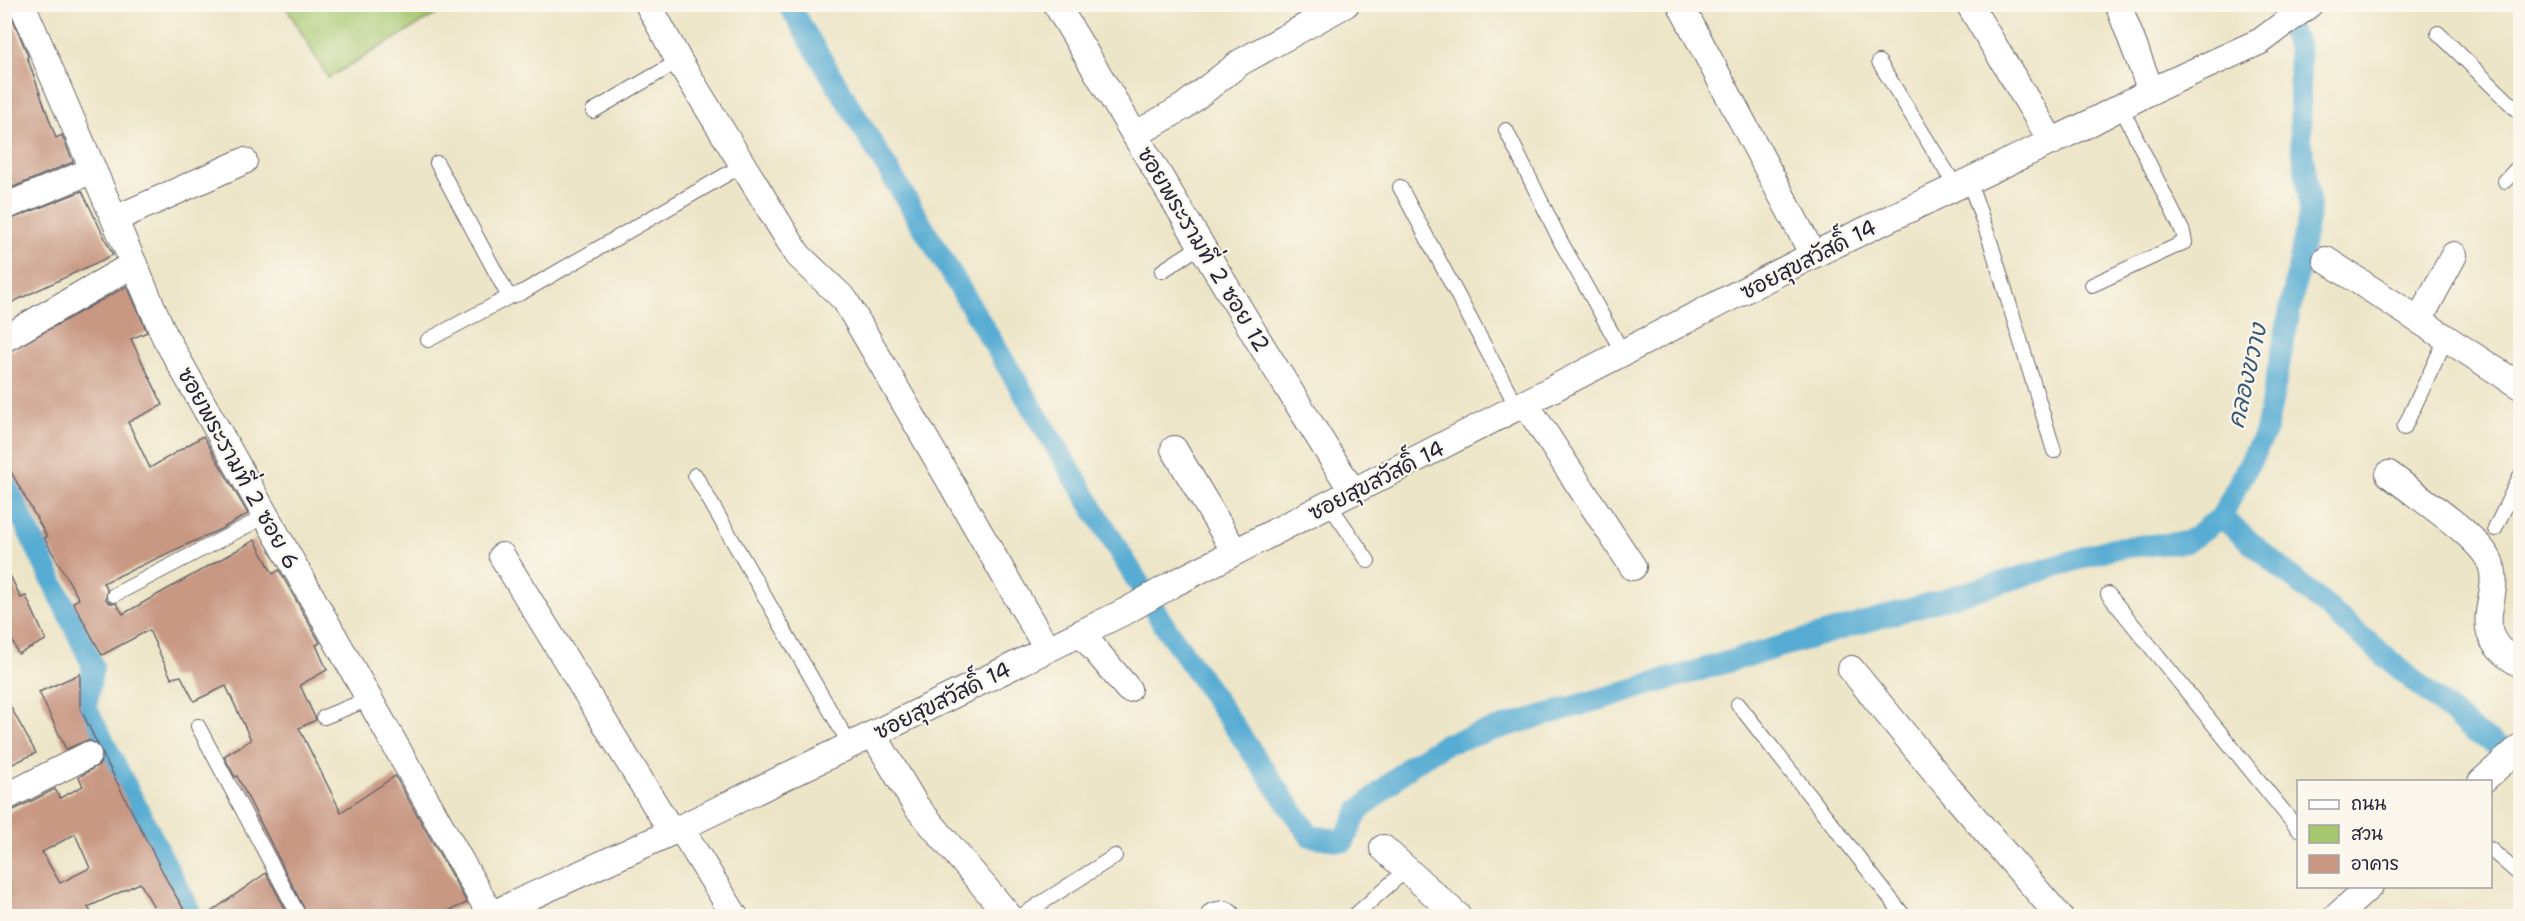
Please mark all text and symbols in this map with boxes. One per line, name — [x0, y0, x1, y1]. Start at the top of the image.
street label: ซอยพระรามที่ 2 ซอย 12 — [1131, 138, 1282, 357]
street label: ซอยสุขสวัสดิ์ 14 — [1733, 208, 1882, 308]
water label: คลองขวาง — [2219, 319, 2275, 431]
street label: ซอยพระรามที่ 2 ซอย 6 — [171, 359, 311, 574]
street label: ซอยสุขสวัสดิ์ 14 — [1301, 429, 1450, 529]
street label: ซอยสุขสวัสดิ์ 14 — [867, 650, 1017, 748]
legend — [2297, 780, 2492, 888]
text: ถนน — [2351, 792, 2386, 816]
text: สวน — [2351, 822, 2383, 846]
text: อาคาร — [2351, 852, 2399, 876]

